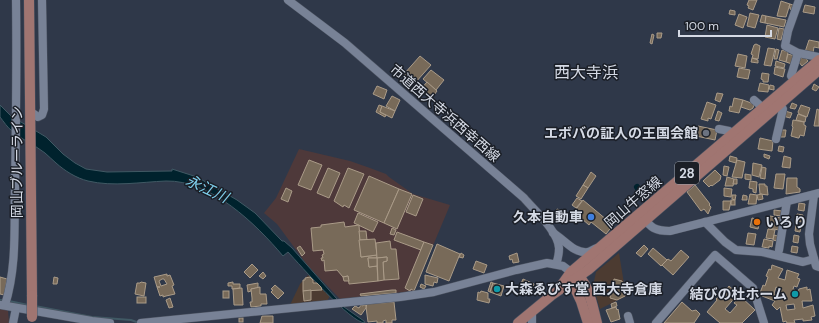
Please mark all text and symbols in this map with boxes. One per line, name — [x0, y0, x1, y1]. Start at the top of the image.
scale bar — [679, 12, 771, 38]
text: 100 m — [685, 18, 719, 34]
street label: 市道西大寺浜西幸西線 — [386, 60, 504, 166]
district label: 西大寺浜 — [554, 62, 618, 83]
street label: 岡山ブルーライン — [8, 106, 26, 218]
place label: エボバの証人の王国会館 — [544, 124, 698, 142]
marker: エボバの証人の王国会館 — [701, 128, 711, 138]
road number: 28 — [675, 162, 699, 184]
water label: 永江川 — [182, 170, 233, 208]
street label: 岡山牛窓線 — [601, 172, 665, 232]
place label: 久本自動車 — [513, 208, 583, 226]
marker: 久本自動車 — [586, 212, 596, 222]
place label: いろり — [765, 213, 807, 231]
marker: いろり — [752, 217, 762, 227]
place label: 大森ゑびす堂 西大寺倉庫 — [505, 280, 662, 298]
marker: 大森ゑびす堂 西大寺倉庫 — [492, 284, 502, 294]
place label: 結びの杜ホーム — [689, 285, 787, 303]
marker: 結びの杜ホーム — [790, 289, 800, 299]

